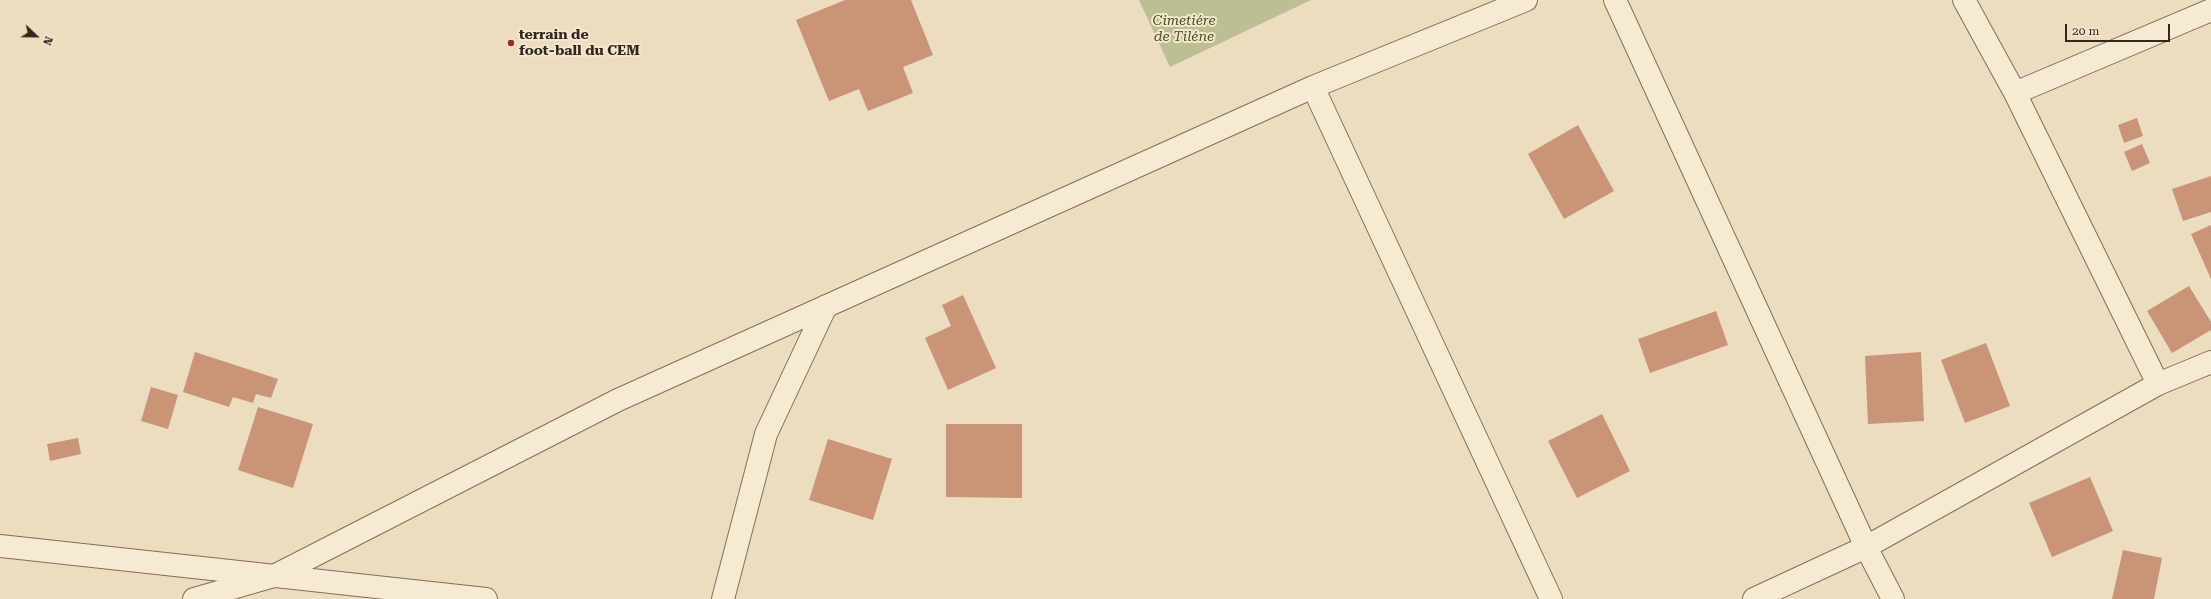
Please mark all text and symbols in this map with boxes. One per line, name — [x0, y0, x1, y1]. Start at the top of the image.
park label: Cimetiére de Tiléne — [1153, 13, 1215, 46]
north arrow — [16, 16, 56, 56]
scale bar — [2067, 16, 2172, 42]
text: 20 m — [2072, 24, 2099, 38]
place label: terrain de foot-ball du CEM — [519, 27, 640, 60]
text: N — [40, 34, 55, 47]
marker: terrain de foot-ball du CEM — [506, 38, 516, 48]

